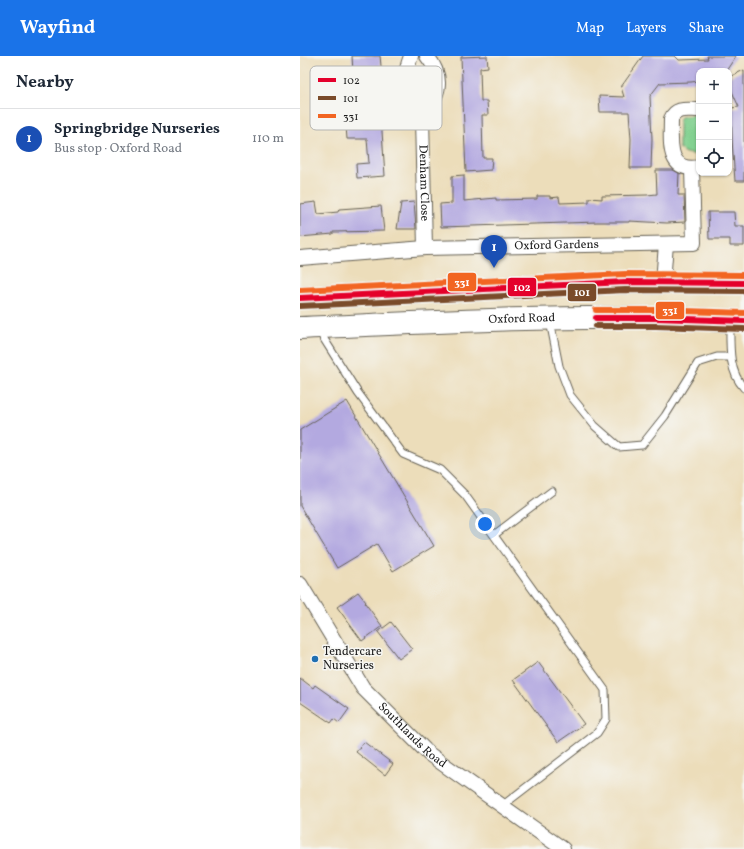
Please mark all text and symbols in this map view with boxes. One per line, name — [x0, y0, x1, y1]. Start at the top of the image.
text: Wayfind — [20, 15, 95, 41]
text: Map — [576, 19, 604, 38]
text: Layers — [626, 19, 666, 38]
text: Share — [688, 19, 724, 38]
legend — [310, 66, 442, 130]
map controls — [696, 68, 732, 176]
button: + — [696, 68, 732, 104]
text: Nearby — [16, 71, 74, 94]
text: 102 — [343, 74, 360, 89]
text: 101 — [343, 92, 358, 107]
button: − — [696, 104, 732, 140]
text: 331 — [343, 110, 358, 125]
text: Springbridge Nurseries — [54, 119, 220, 140]
text: 1 — [26, 130, 32, 148]
text: 110 m — [252, 130, 284, 148]
text: Bus stop · Oxford Road — [54, 140, 182, 158]
button: locate — [696, 140, 732, 176]
street label: Denham Close — [415, 144, 432, 222]
pin: 1 — [481, 235, 507, 268]
street label: Oxford Gardens — [514, 237, 599, 254]
line badge: 331 — [447, 272, 477, 292]
text: 331 — [454, 276, 470, 291]
line badge: 102 — [507, 277, 537, 297]
text: 102 — [514, 281, 531, 296]
line badge: 101 — [567, 283, 597, 302]
text: 101 — [574, 286, 590, 301]
line badge: 331 — [655, 301, 685, 320]
text: 331 — [662, 304, 678, 319]
street label: Oxford Road — [488, 310, 556, 328]
your location — [475, 514, 495, 534]
place label: Tendercare Nurseries — [323, 644, 382, 674]
marker: Tendercare Nurseries — [310, 654, 320, 664]
street label: Southlands Road — [374, 699, 450, 772]

